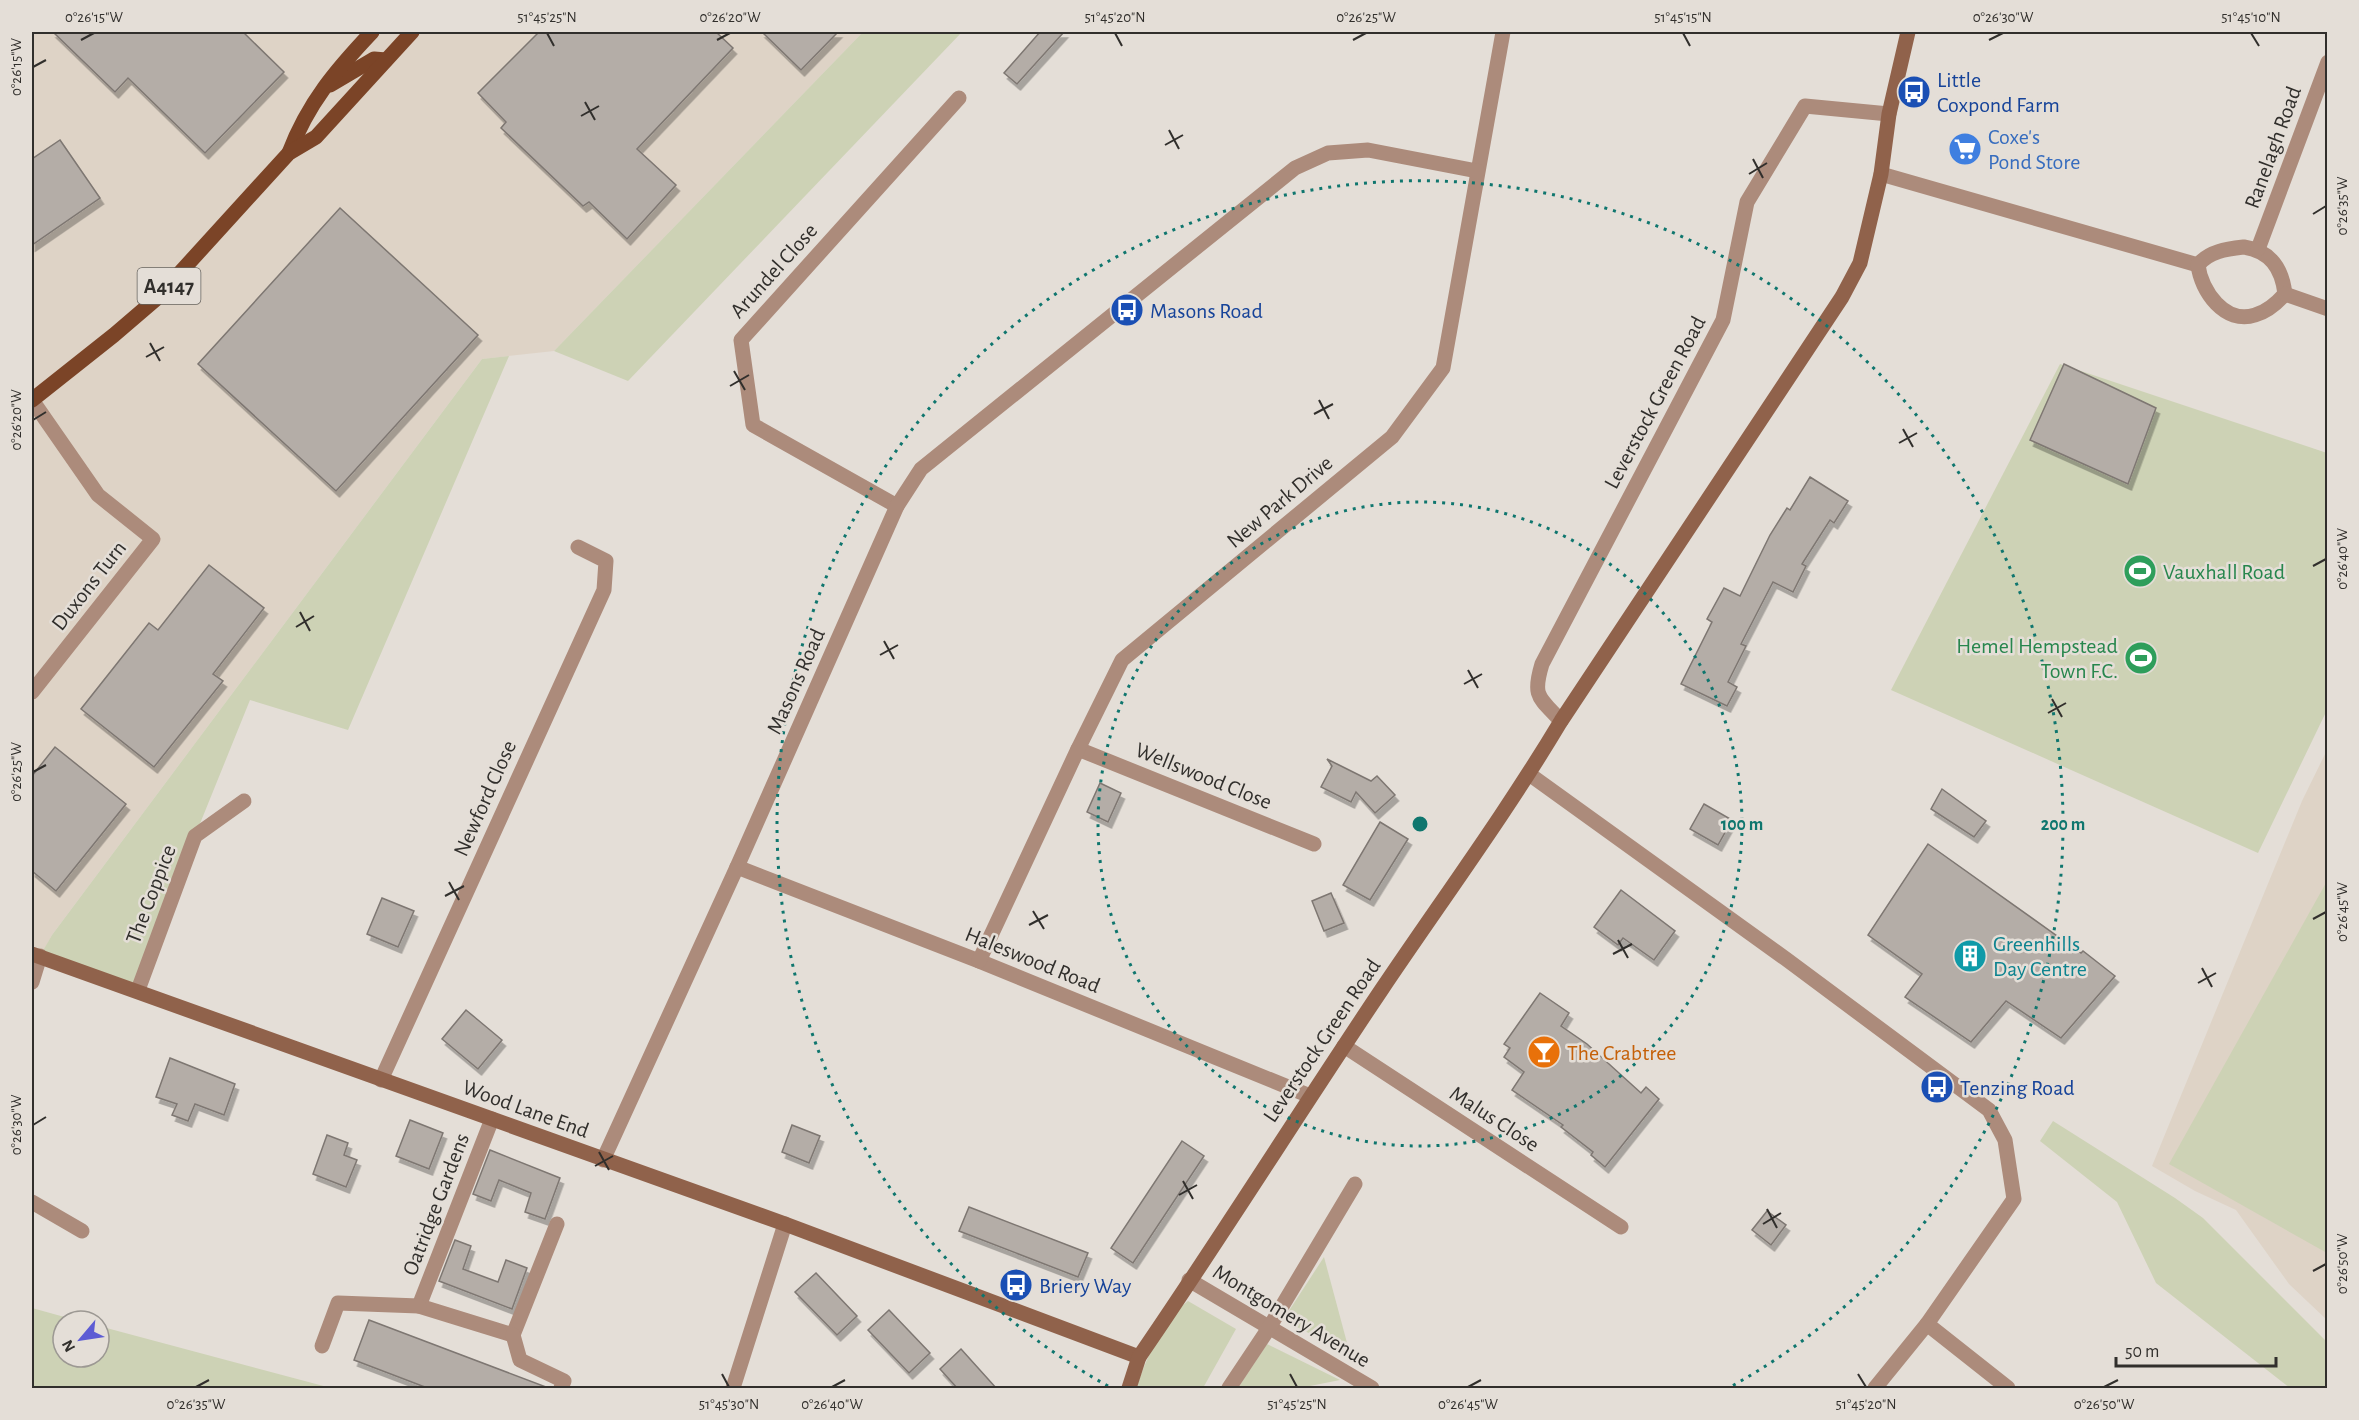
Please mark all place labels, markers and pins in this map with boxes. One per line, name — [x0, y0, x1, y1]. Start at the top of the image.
place label: Little Coxpond Farm — [1937, 69, 2060, 116]
bus stop icon: Little Coxpond Farm — [1896, 74, 1932, 110]
place label: Coxe's Pond Store — [1988, 126, 2080, 173]
supermarket icon: Coxe's Pond Store — [1947, 131, 1983, 167]
bus stop icon: Masons Road — [1109, 292, 1145, 328]
place label: Masons Road — [1150, 300, 1263, 322]
sports icon: Vauxhall Road — [2122, 553, 2158, 589]
place label: Vauxhall Road — [2163, 561, 2285, 583]
place label: Hemel Hempstead Town F.C. — [1956, 635, 2118, 682]
sports icon: Hemel Hempstead Town F.C. — [2123, 640, 2159, 676]
centre of rings — [1410, 814, 1430, 834]
place label: Greenhills Day Centre — [1993, 933, 2087, 980]
building icon: Greenhills Day Centre — [1952, 938, 1988, 974]
bar icon: The Crabtree — [1526, 1034, 1562, 1070]
place label: The Crabtree — [1567, 1042, 1677, 1064]
bus stop icon: Tenzing Road — [1919, 1069, 1955, 1105]
place label: Tenzing Road — [1960, 1077, 2075, 1099]
bus stop icon: Briery Way — [998, 1267, 1034, 1303]
place label: Briery Way — [1039, 1275, 1132, 1297]

